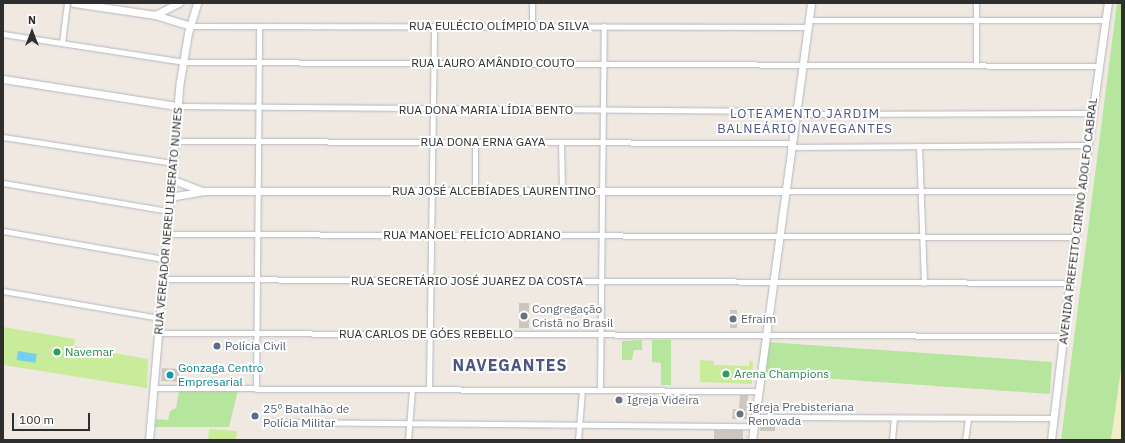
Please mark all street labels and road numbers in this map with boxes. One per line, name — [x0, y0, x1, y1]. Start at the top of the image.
street label: RUA EULÉCIO OLÍMPIO DA SILVA — [409, 19, 589, 33]
street label: RUA LAURO AMÂNDIO COUTO — [411, 56, 575, 70]
street label: AVENIDA PREFEITO CIRINO ADOLFO CABRAL — [1056, 97, 1100, 345]
street label: RUA DONA MARIA LÍDIA BENTO — [399, 103, 573, 117]
street label: RUA VEREADOR NEREU LIBERATO NUNES — [151, 107, 185, 335]
street label: RUA DONA ERNA GAYA — [421, 135, 545, 149]
street label: RUA JOSÉ ALCEBÍADES LAURENTINO — [392, 184, 596, 198]
street label: RUA MANOEL FELÍCIO ADRIANO — [383, 228, 561, 242]
street label: RUA SECRETÁRIO JOSÉ JUAREZ DA COSTA — [351, 274, 583, 288]
street label: RUA CARLOS DE GÓES REBELLO — [339, 327, 513, 341]

